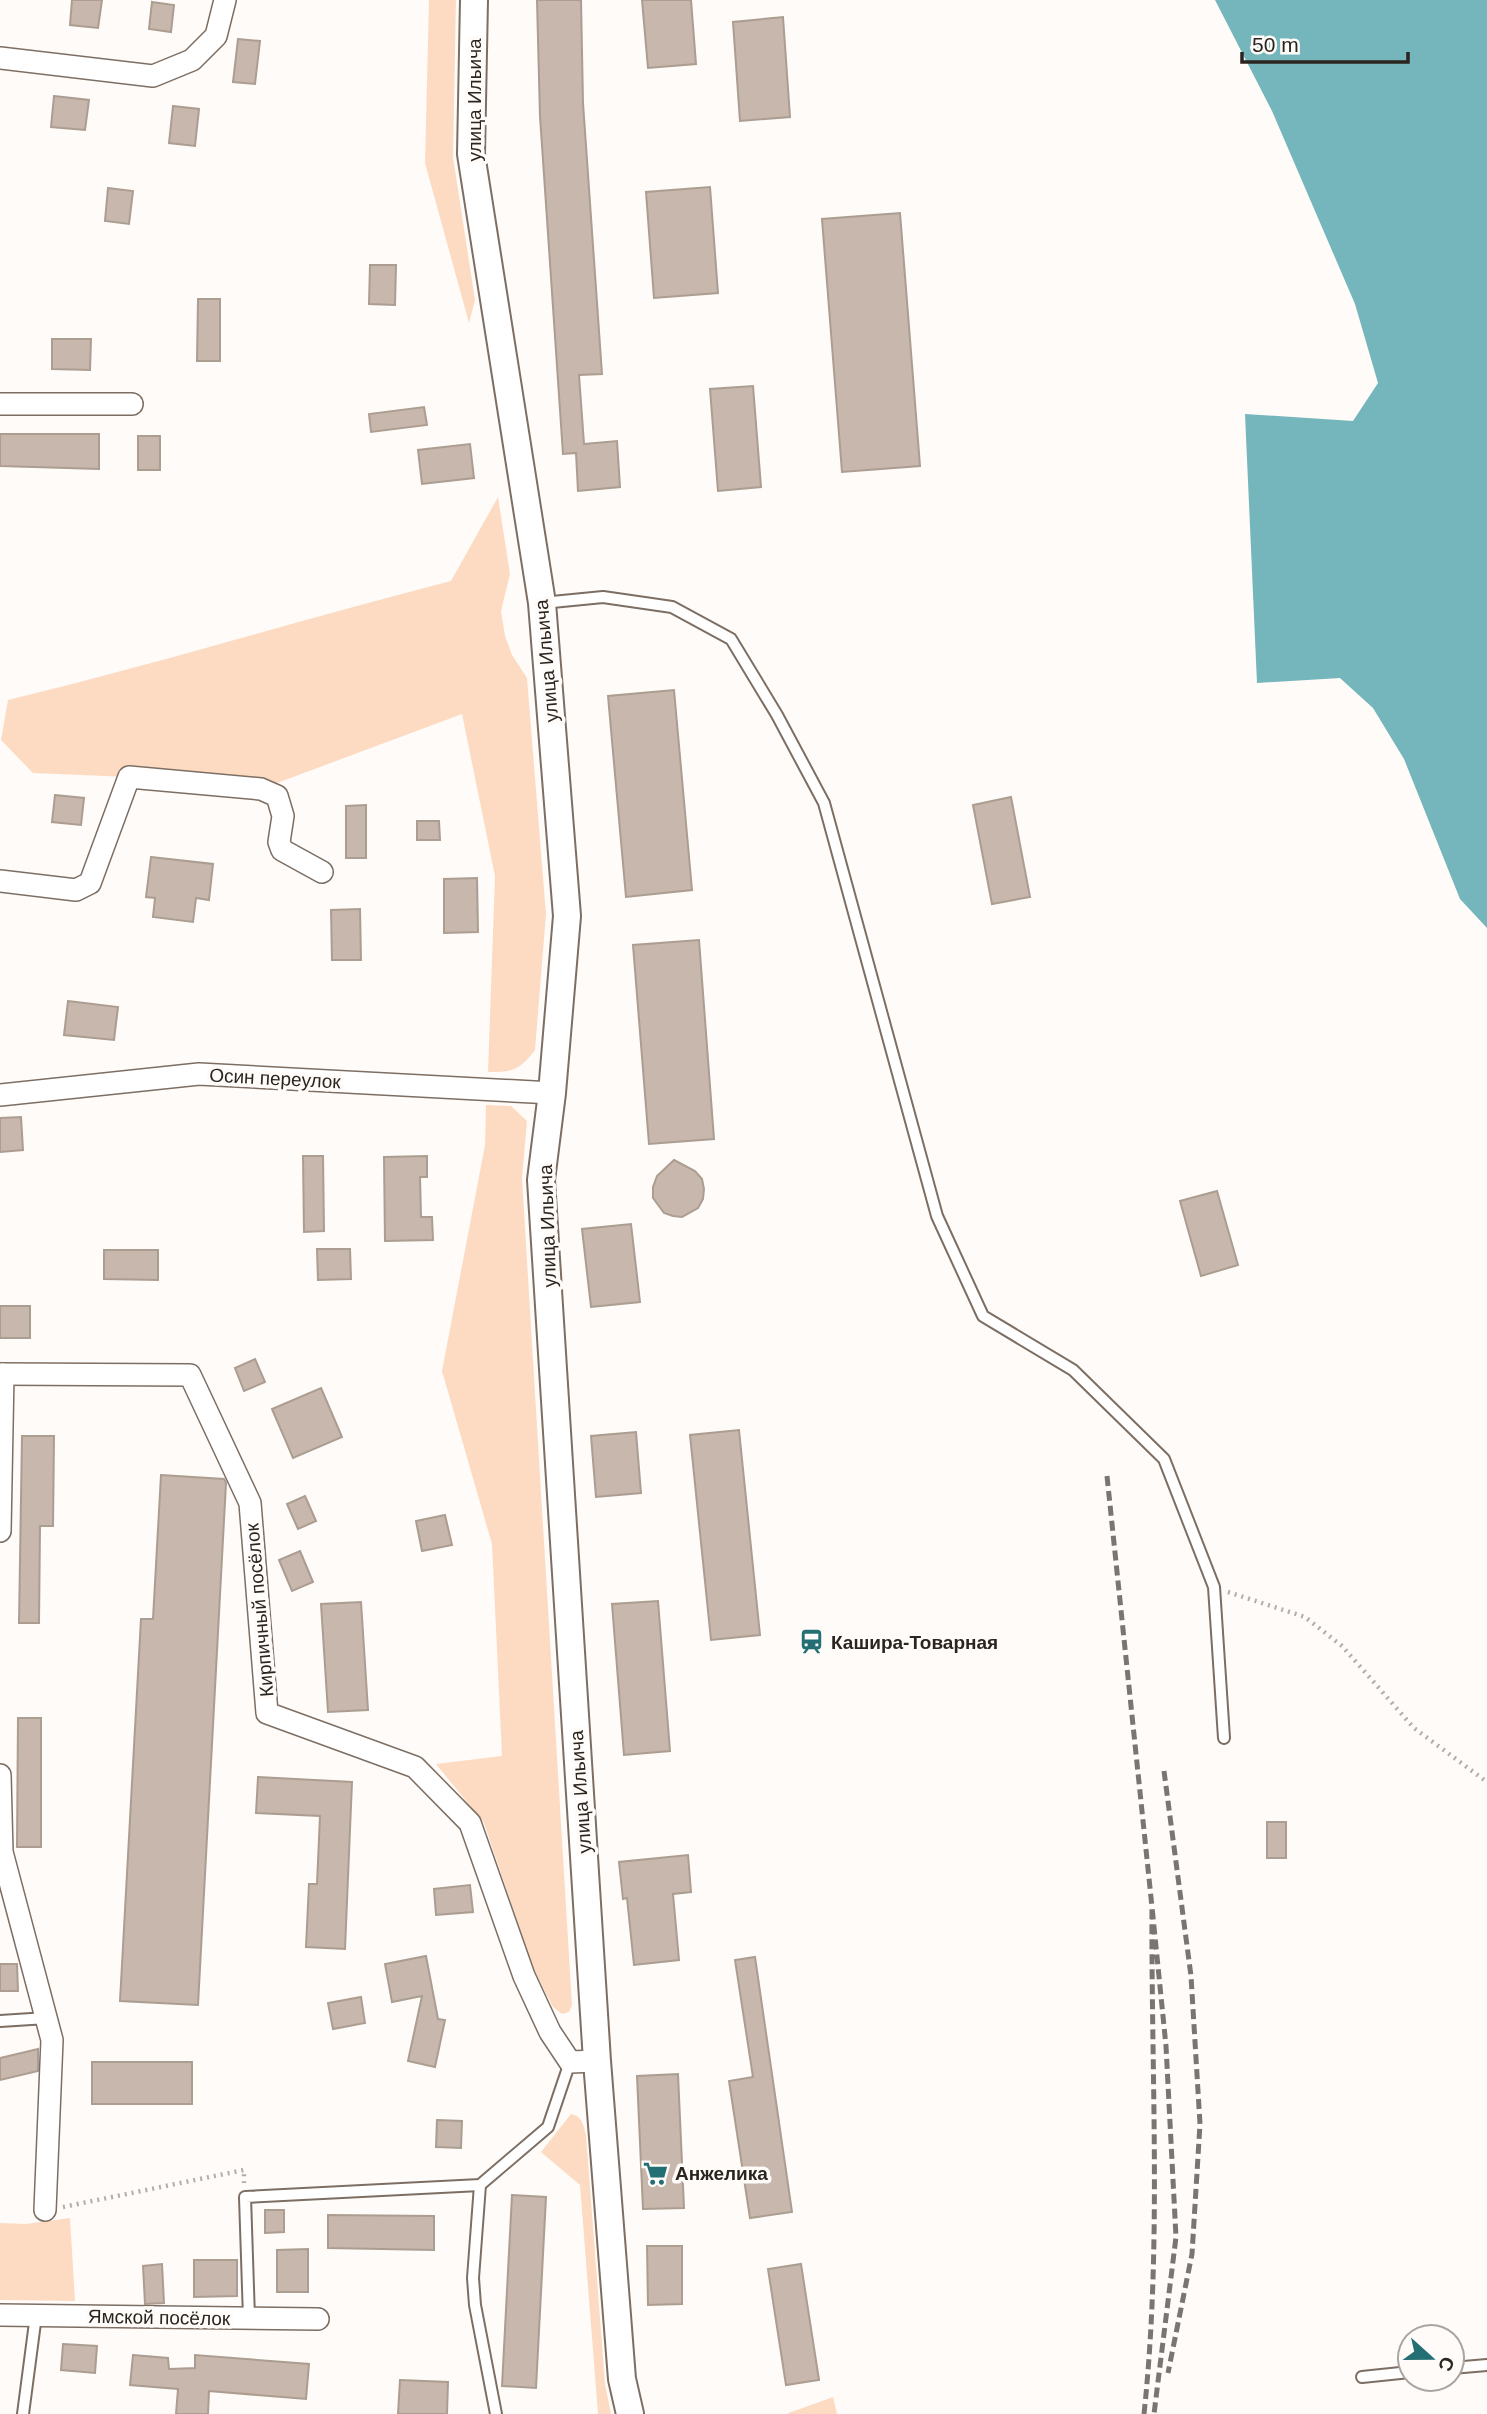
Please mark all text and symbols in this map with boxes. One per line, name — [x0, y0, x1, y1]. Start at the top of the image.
scale bar — [1242, 21, 1408, 65]
text: 50 m — [1252, 33, 1299, 56]
street label: улица Ильича — [464, 38, 485, 162]
street label: улица Ильича — [531, 598, 562, 723]
street label: Осин переулок — [209, 1065, 342, 1092]
street label: улица Ильича — [535, 1164, 560, 1288]
street label: Кирпичный посёлок — [241, 1522, 278, 1698]
station icon: Кашира-Товарная — [797, 1628, 825, 1656]
place label: Кашира-Товарная — [831, 1632, 998, 1653]
street label: улица Ильича — [566, 1729, 595, 1854]
supermarket icon: Анжелика — [641, 2159, 669, 2187]
place label: Анжелика — [675, 2163, 768, 2184]
street label: Ямской посёлок — [88, 2306, 231, 2329]
north arrow — [1396, 2323, 1466, 2393]
text: С — [1434, 2354, 1459, 2374]

